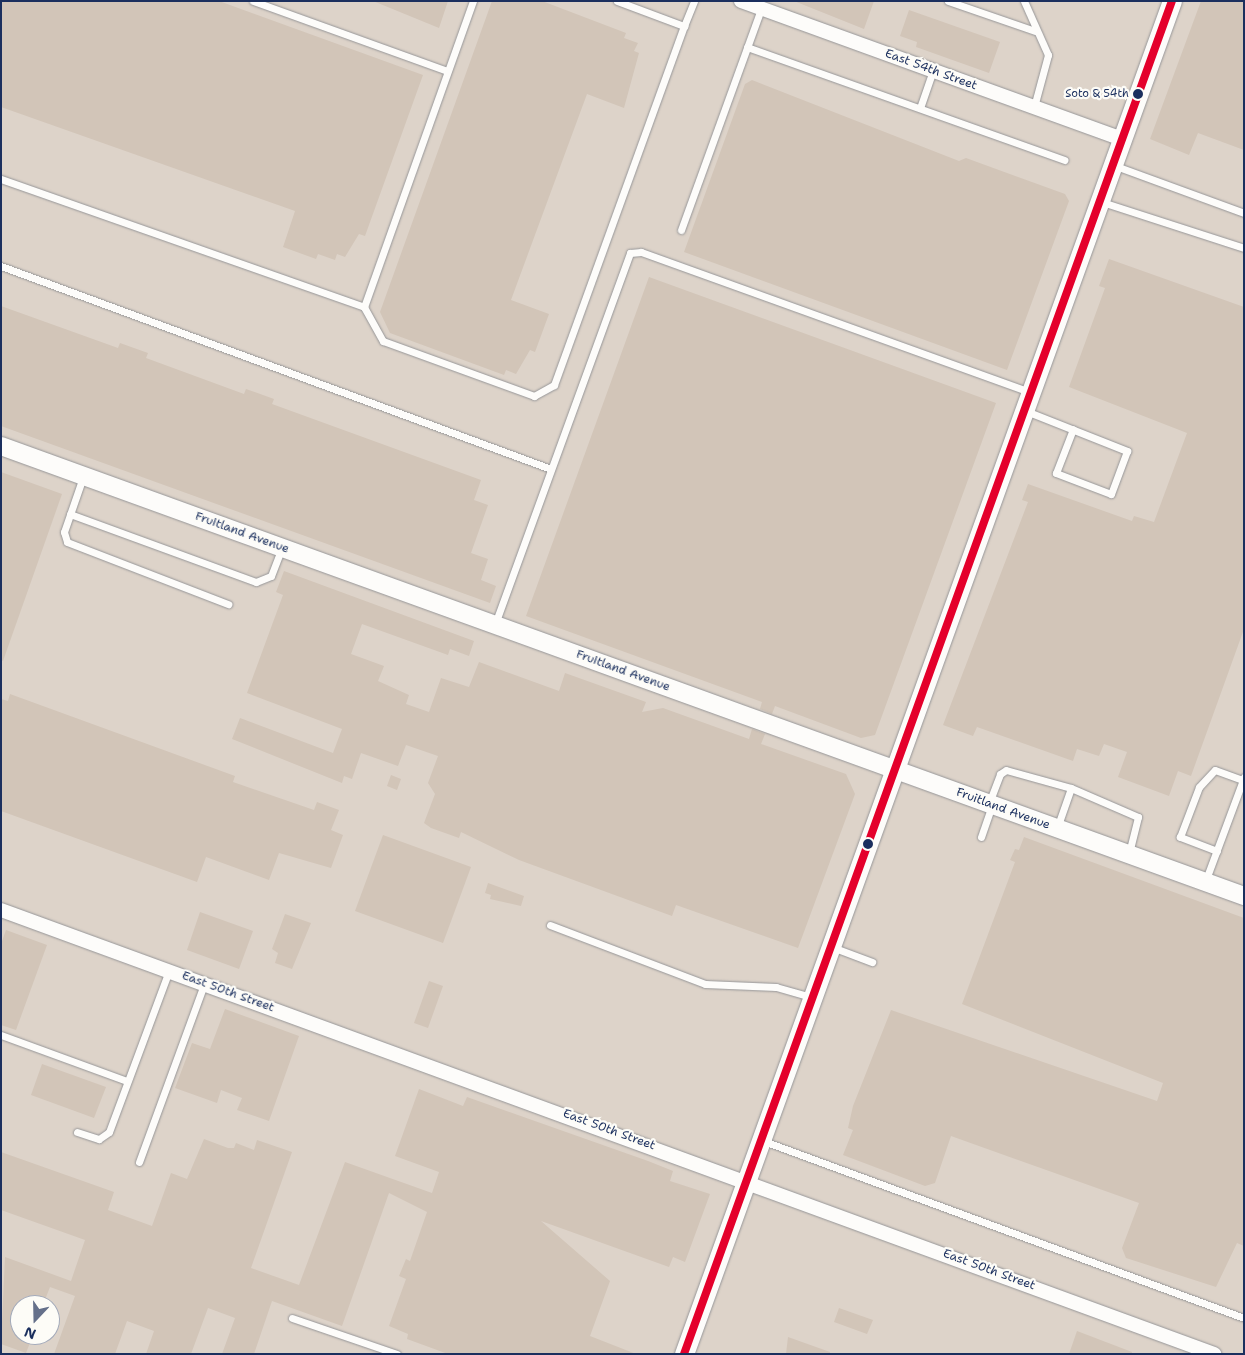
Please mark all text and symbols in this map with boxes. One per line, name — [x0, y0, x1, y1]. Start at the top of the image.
street label: East 54th Street — [883, 47, 979, 93]
place label: Soto & 54th — [1065, 87, 1129, 101]
marker: Soto & 54th — [1133, 89, 1143, 99]
street label: Fruitland Avenue — [193, 509, 291, 557]
street label: Fruitland Avenue — [574, 647, 672, 695]
street label: Fruitland Avenue — [954, 785, 1052, 833]
unlabelled marker — [863, 839, 873, 849]
street label: East 50th Street — [180, 969, 276, 1015]
street label: East 50th Street — [561, 1107, 657, 1153]
street label: East 50th Street — [941, 1247, 1037, 1293]
north arrow — [10, 1295, 60, 1345]
text: N — [22, 1323, 38, 1343]

